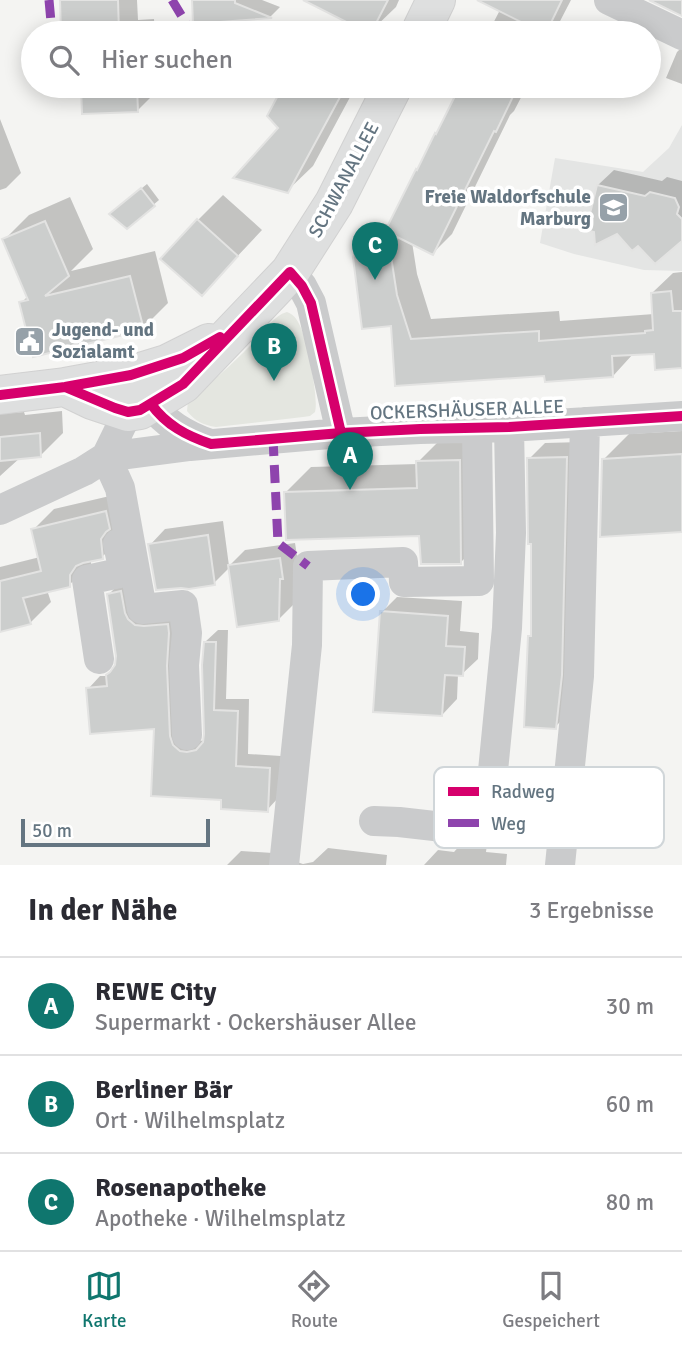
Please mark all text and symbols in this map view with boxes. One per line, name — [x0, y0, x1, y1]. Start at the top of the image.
search box — [21, 21, 661, 98]
icon: search — [45, 41, 83, 79]
text: Hier suchen — [101, 44, 233, 76]
street label: SCHWANALLEE — [303, 118, 385, 242]
place label: Freie Waldorfschule Marburg — [424, 185, 591, 231]
school or university icon: Freie Waldorfschule Marburg — [597, 191, 631, 225]
pin: C — [352, 222, 398, 280]
place label: Jugend- und Sozialamt — [52, 318, 154, 364]
pin: B — [251, 323, 297, 381]
public building icon: Jugend- und Sozialamt — [12, 324, 46, 358]
street label: OCKERSHÄUSER ALLEE — [369, 395, 565, 425]
pin: A — [327, 432, 373, 490]
your location — [346, 577, 380, 611]
legend — [434, 767, 664, 848]
text: Radweg — [491, 780, 555, 804]
text: Weg — [491, 812, 526, 836]
scale bar — [21, 816, 210, 848]
text: 50 m — [32, 819, 72, 843]
text: In der Nähe — [28, 892, 177, 929]
text: 3 Ergebnisse — [529, 896, 654, 925]
text: REWE City — [95, 976, 216, 1008]
text: A — [44, 992, 58, 1021]
text: 30 m — [606, 992, 654, 1021]
text: Supermarkt · Ockershäuser Allee — [95, 1008, 417, 1037]
text: Berliner Bär — [95, 1074, 233, 1106]
text: B — [44, 1090, 58, 1119]
text: 60 m — [606, 1090, 654, 1119]
text: Ort · Wilhelmsplatz — [95, 1106, 285, 1135]
text: Rosenapotheke — [95, 1172, 267, 1204]
text: C — [44, 1188, 58, 1217]
text: 80 m — [606, 1188, 654, 1217]
text: Apotheke · Wilhelmsplatz — [95, 1204, 346, 1233]
tab: Karte — [82, 1267, 126, 1333]
tab: Route — [291, 1267, 338, 1333]
tab: Gespeichert — [502, 1267, 600, 1333]

